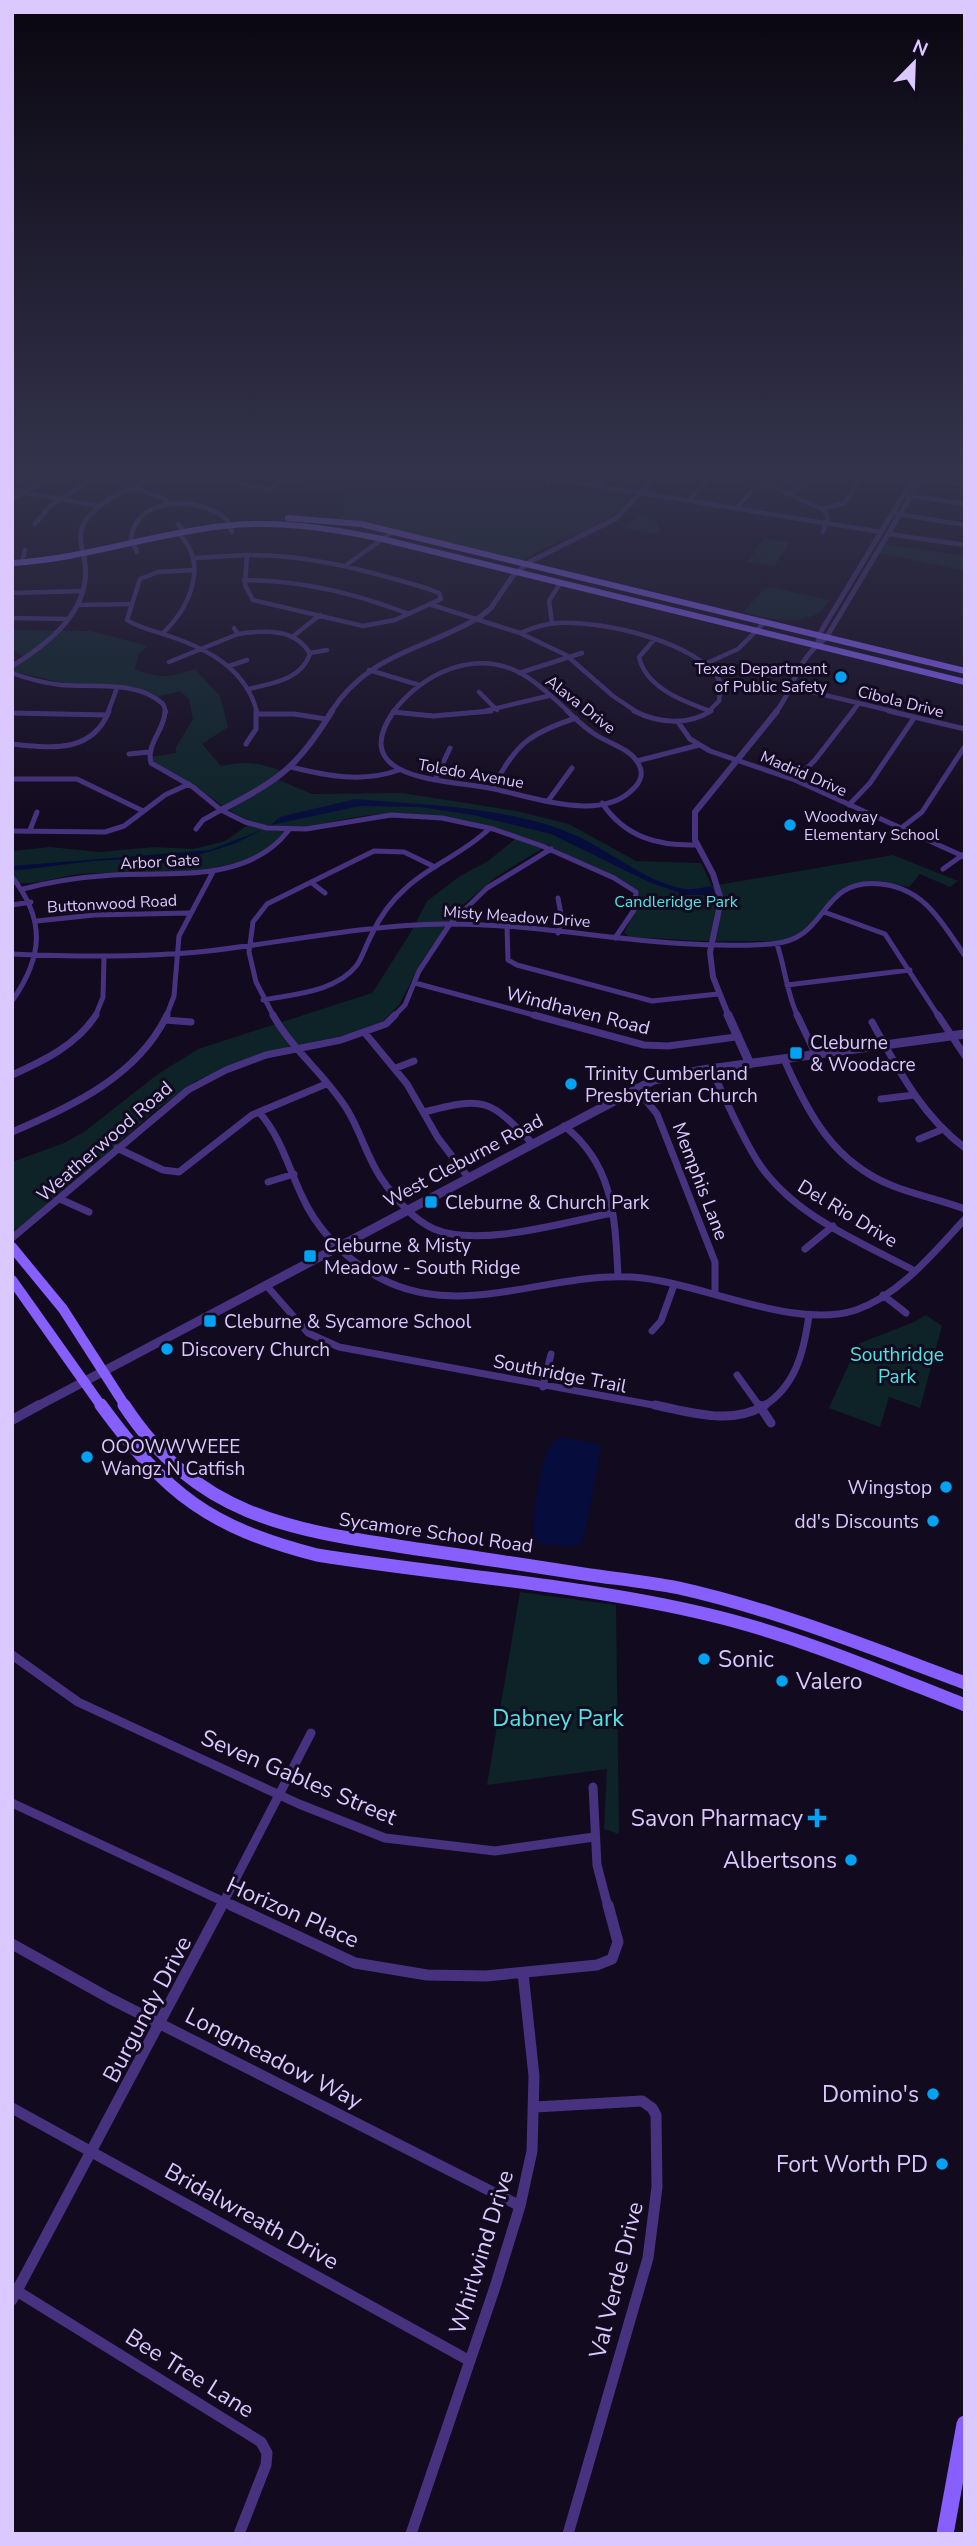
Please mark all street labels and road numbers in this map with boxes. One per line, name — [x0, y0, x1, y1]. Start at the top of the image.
street label: Alava Drive — [541, 670, 620, 739]
street label: Cibola Drive — [855, 681, 946, 723]
street label: Madrid Drive — [757, 746, 850, 802]
street label: Toledo Avenue — [416, 754, 526, 794]
street label: Arbor Gate — [120, 849, 200, 875]
street label: Buttonwood Road — [46, 890, 178, 918]
street label: Misty Meadow Drive — [443, 901, 591, 933]
street label: Windhaven Road — [503, 981, 653, 1041]
street label: Weatherwood Road — [31, 1076, 178, 1208]
street label: West Cleburne Road — [379, 1108, 548, 1214]
street label: Memphis Lane — [666, 1119, 734, 1244]
street label: Del Rio Drive — [793, 1174, 902, 1254]
street label: Southridge Trail — [491, 1348, 629, 1400]
street label: Sycamore School Road — [337, 1507, 535, 1559]
street label: Seven Gables Street — [196, 1722, 402, 1833]
street label: Horizon Place — [222, 1869, 364, 1956]
street label: Burgundy Drive — [96, 1931, 199, 2088]
street label: Longmeadow Way — [180, 2000, 368, 2117]
street label: Bridalwreath Drive — [159, 2156, 344, 2277]
street label: Whirlwind Drive — [442, 2166, 521, 2338]
street label: Val Verde Drive — [582, 2199, 651, 2363]
street label: Bee Tree Lane — [119, 2321, 260, 2425]

